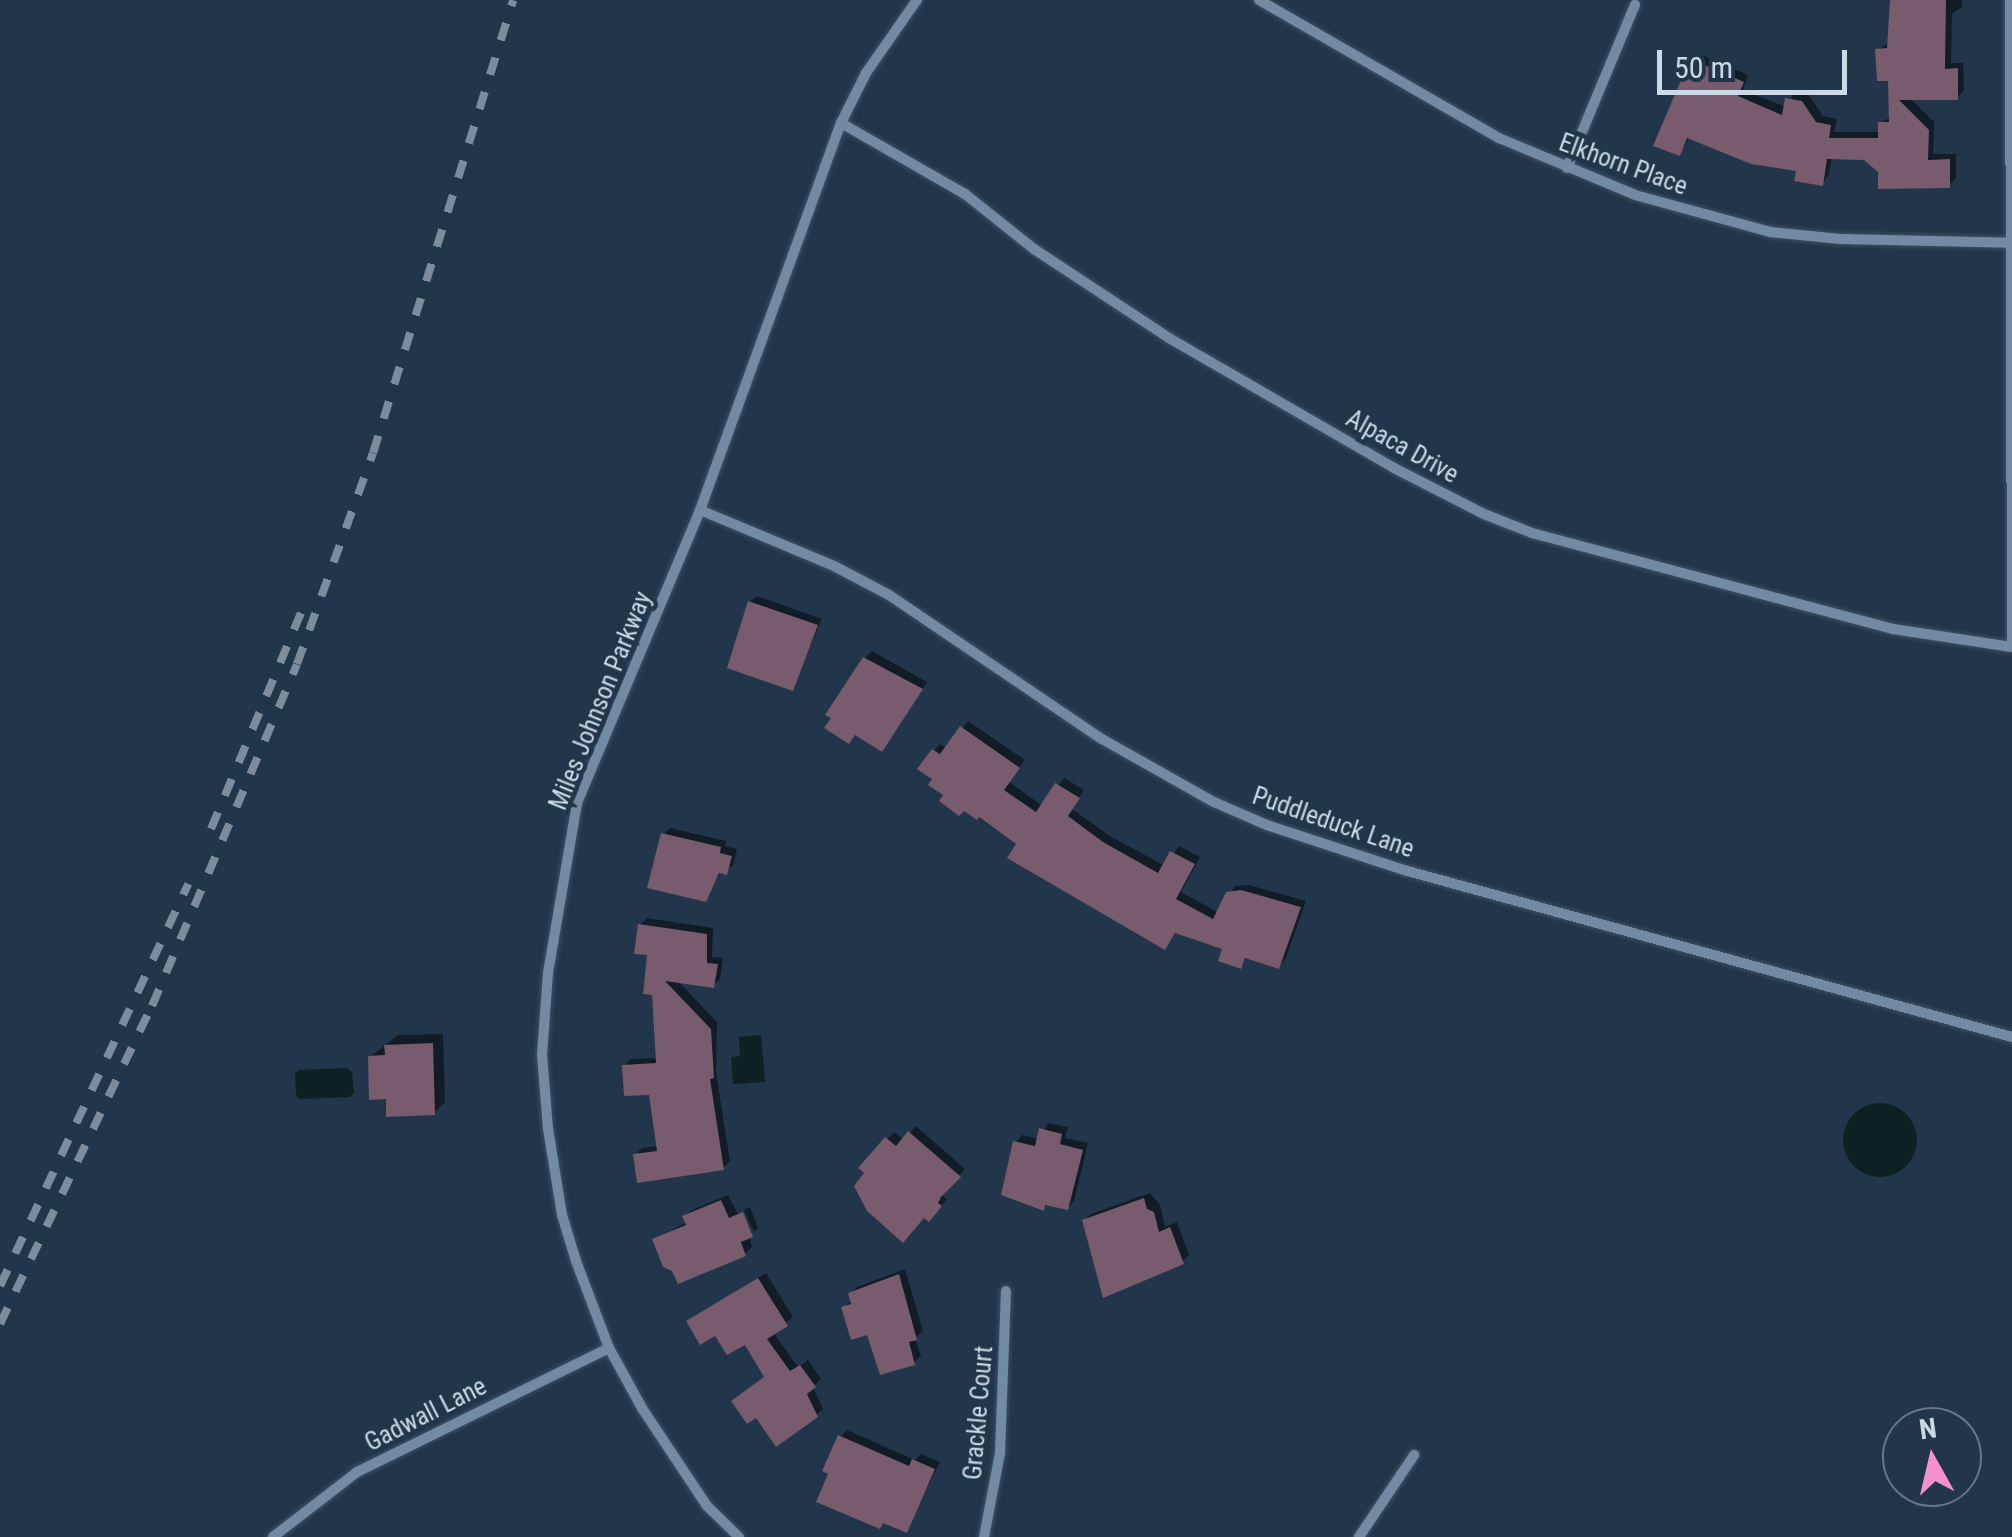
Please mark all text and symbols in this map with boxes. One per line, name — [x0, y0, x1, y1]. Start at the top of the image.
scale bar — [1662, 30, 1852, 92]
text: 50 m — [1674, 50, 1733, 85]
street label: Elkhorn Place — [1555, 128, 1691, 202]
street label: Alpaca Drive — [1341, 404, 1463, 490]
street label: Miles Johnson Parkway — [543, 587, 659, 815]
street label: Puddleduck Lane — [1248, 781, 1418, 865]
street label: Grackle Court — [958, 1345, 1000, 1481]
street label: Gadwall Lane — [360, 1372, 492, 1458]
north arrow — [1882, 1407, 1982, 1507]
text: N — [1917, 1411, 1939, 1446]

